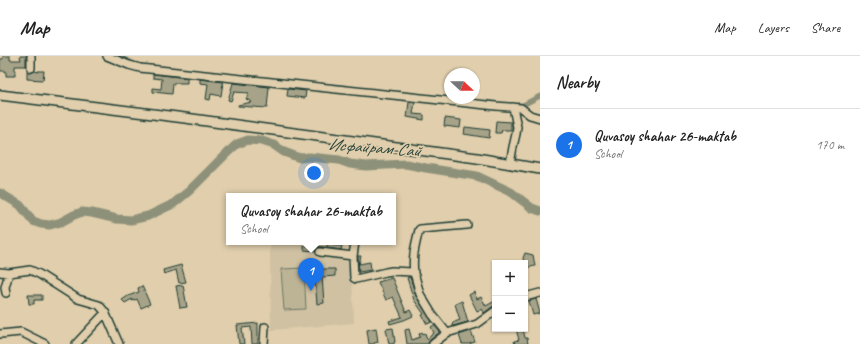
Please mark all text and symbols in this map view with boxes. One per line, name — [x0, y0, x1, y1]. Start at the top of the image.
text: Map — [20, 16, 50, 40]
text: Map — [714, 19, 736, 36]
text: Layers — [758, 19, 789, 36]
text: Share — [811, 19, 840, 36]
north arrow — [444, 68, 480, 104]
text: Nearby — [556, 72, 599, 93]
text: Quvasoy shahar 26-maktab — [594, 127, 736, 146]
water label: Исфайрам-Сай — [327, 134, 425, 161]
text: 1 — [566, 137, 572, 153]
text: 170 m — [816, 137, 844, 153]
text: School — [594, 146, 622, 162]
your location — [304, 163, 324, 183]
popup — [226, 193, 396, 245]
text: Quvasoy shahar 26-maktab — [240, 202, 382, 221]
text: School — [240, 221, 268, 237]
pin: 1 — [298, 258, 324, 291]
map controls — [492, 260, 528, 332]
button: + — [492, 260, 528, 296]
button: − — [492, 296, 528, 332]

